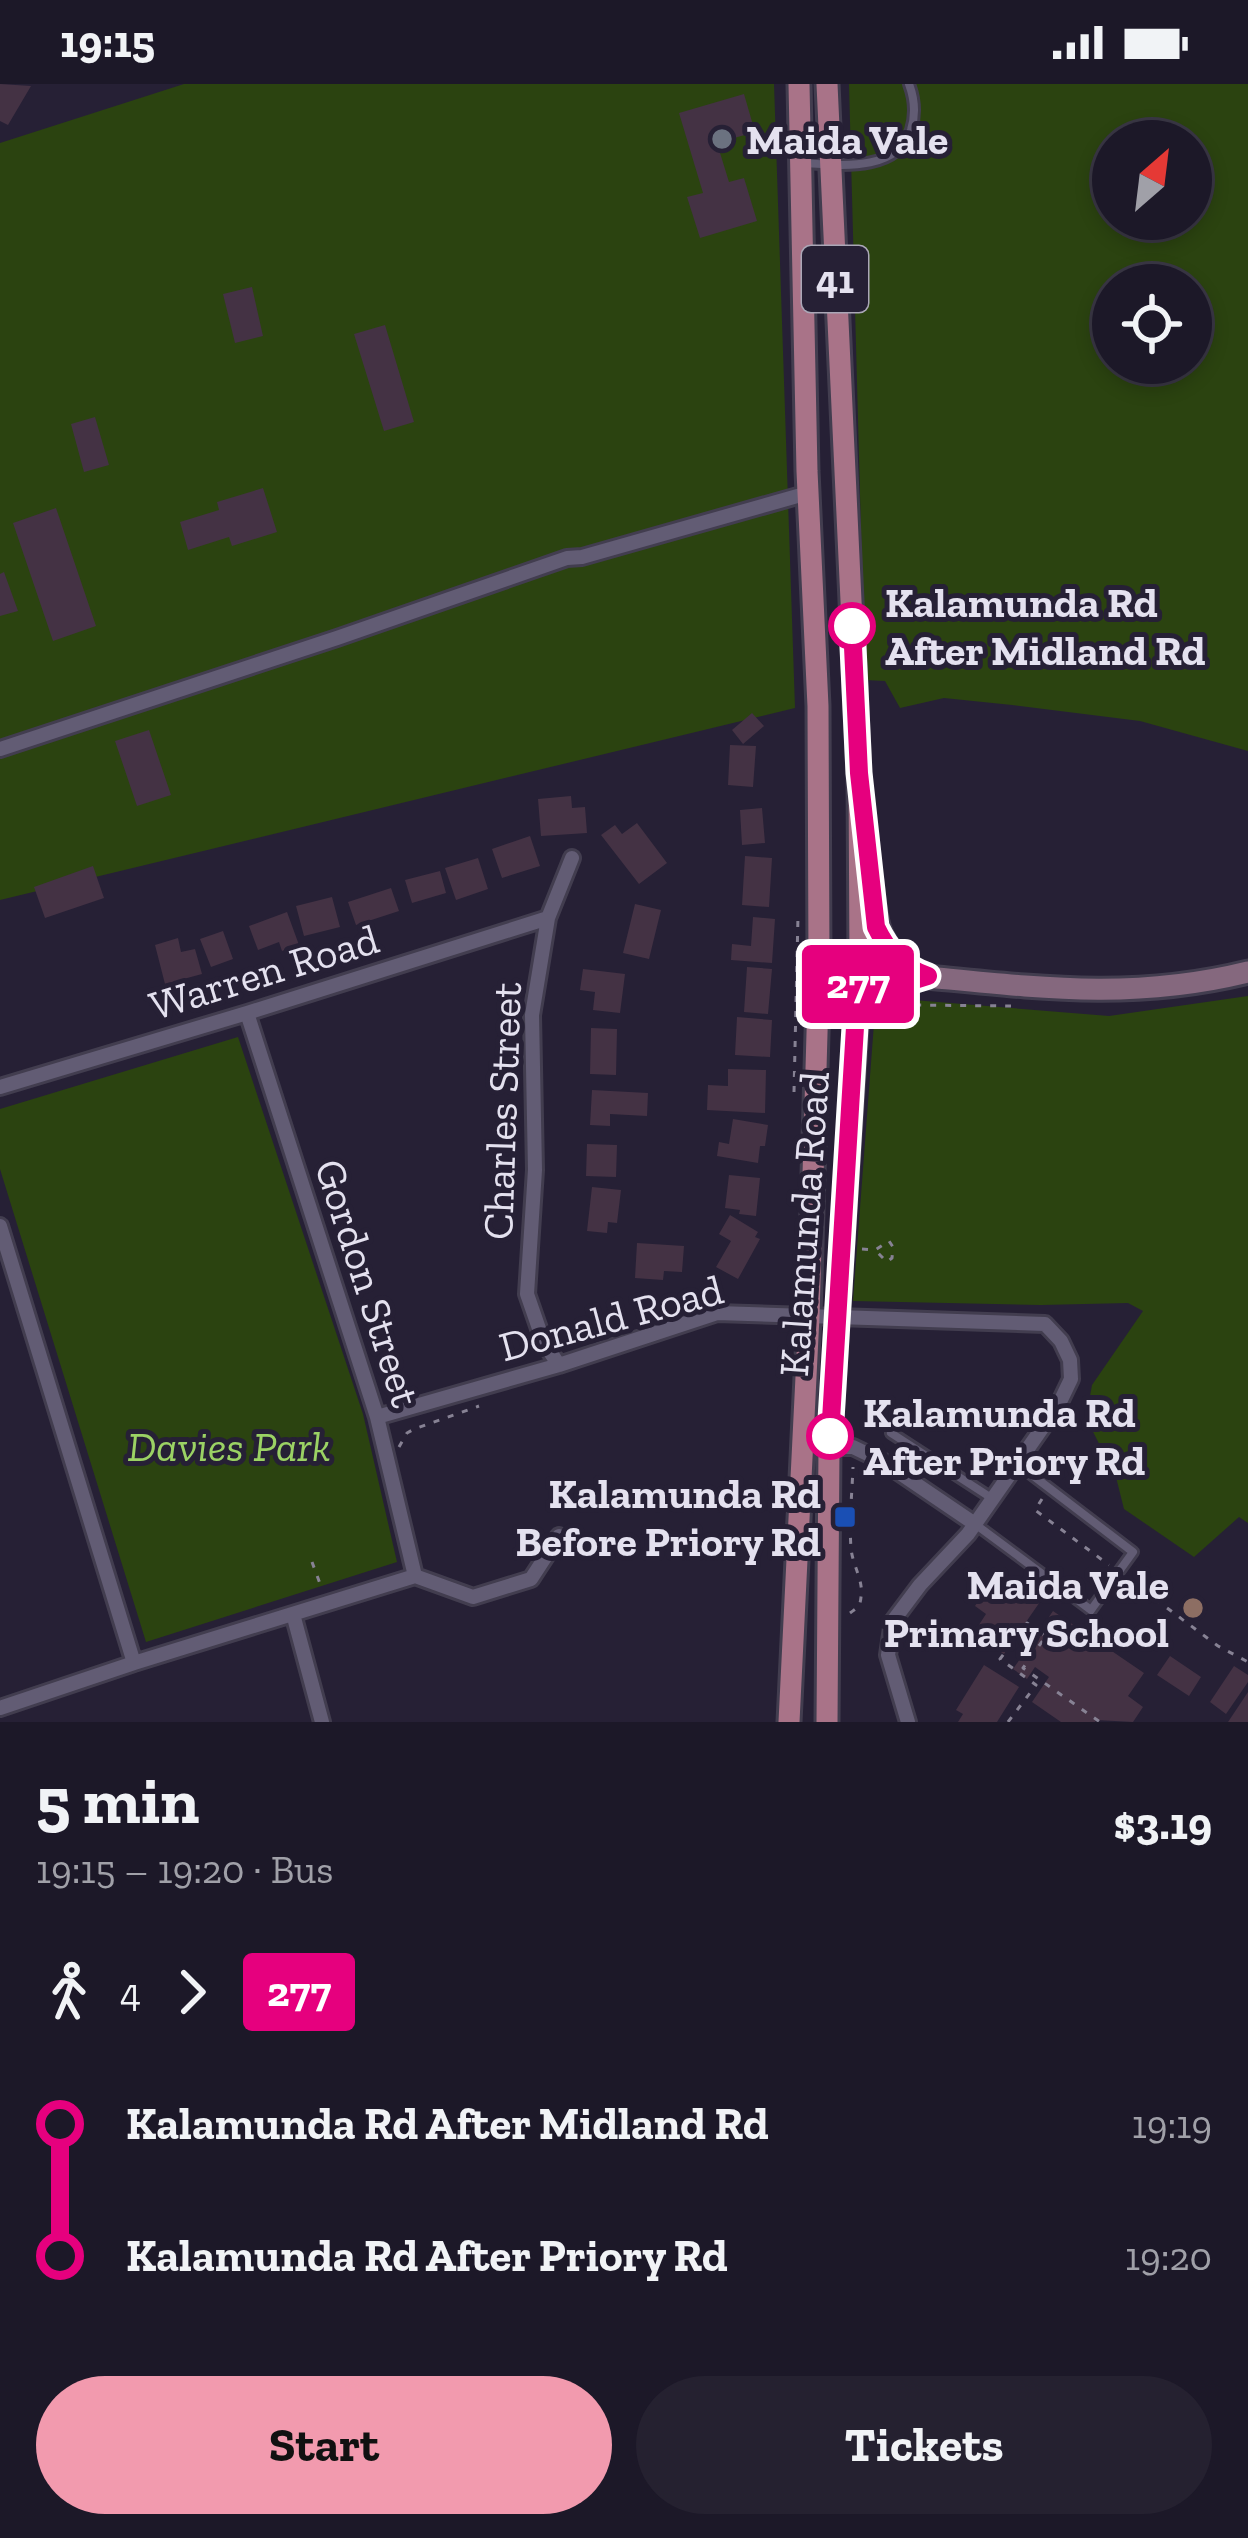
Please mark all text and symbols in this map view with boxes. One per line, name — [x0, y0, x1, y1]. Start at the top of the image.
text: 19:15 — [60, 15, 155, 69]
place label: Maida Vale — [746, 114, 948, 165]
north arrow — [1092, 120, 1212, 240]
map controls — [1092, 120, 1212, 384]
marker: Maida Vale — [709, 126, 735, 152]
road number: 41 — [802, 246, 868, 312]
button: locate — [1092, 264, 1212, 384]
place label: Kalamunda Rd After Midland Rd — [885, 577, 1205, 676]
marker: Kalamunda Rd After Midland Rd — [830, 604, 874, 648]
street label: Warren Road — [143, 913, 385, 1031]
line badge: 277 — [789, 945, 927, 1023]
text: 277 — [826, 958, 890, 1009]
street label: Charles Street — [472, 981, 532, 1241]
street label: Kalamunda Road — [768, 1070, 840, 1378]
street label: Gordon Street — [304, 1153, 432, 1414]
street label: Donald Road — [494, 1264, 728, 1372]
place label: Kalamunda Rd After Priory Rd — [863, 1387, 1145, 1486]
marker: Kalamunda Rd After Priory Rd — [808, 1414, 852, 1458]
park label: Davies Park — [128, 1421, 330, 1472]
place label: Kalamunda Rd Before Priory Rd — [515, 1468, 821, 1567]
marker: Kalamunda Rd Before Priory Rd — [832, 1504, 858, 1530]
place label: Maida Vale Primary School — [884, 1559, 1169, 1658]
marker: Maida Vale Primary School — [1180, 1595, 1206, 1621]
text: 5 min — [36, 1761, 199, 1840]
text: $3.19 — [1113, 1797, 1212, 1851]
text: 19:15 – 19:20 · Bus — [36, 1846, 333, 1893]
icon: walk — [36, 1959, 102, 2025]
icon: forward — [159, 1959, 225, 2025]
text: 277 — [267, 1966, 331, 2017]
text: 4 — [120, 1969, 141, 2016]
text: Kalamunda Rd After Midland Rd — [126, 2097, 769, 2151]
text: 19:19 — [1132, 2101, 1212, 2148]
text: Kalamunda Rd After Priory Rd — [126, 2229, 728, 2283]
text: 19:20 — [1125, 2233, 1212, 2280]
button: Start — [36, 2376, 612, 2514]
button: Tickets — [636, 2376, 1212, 2514]

